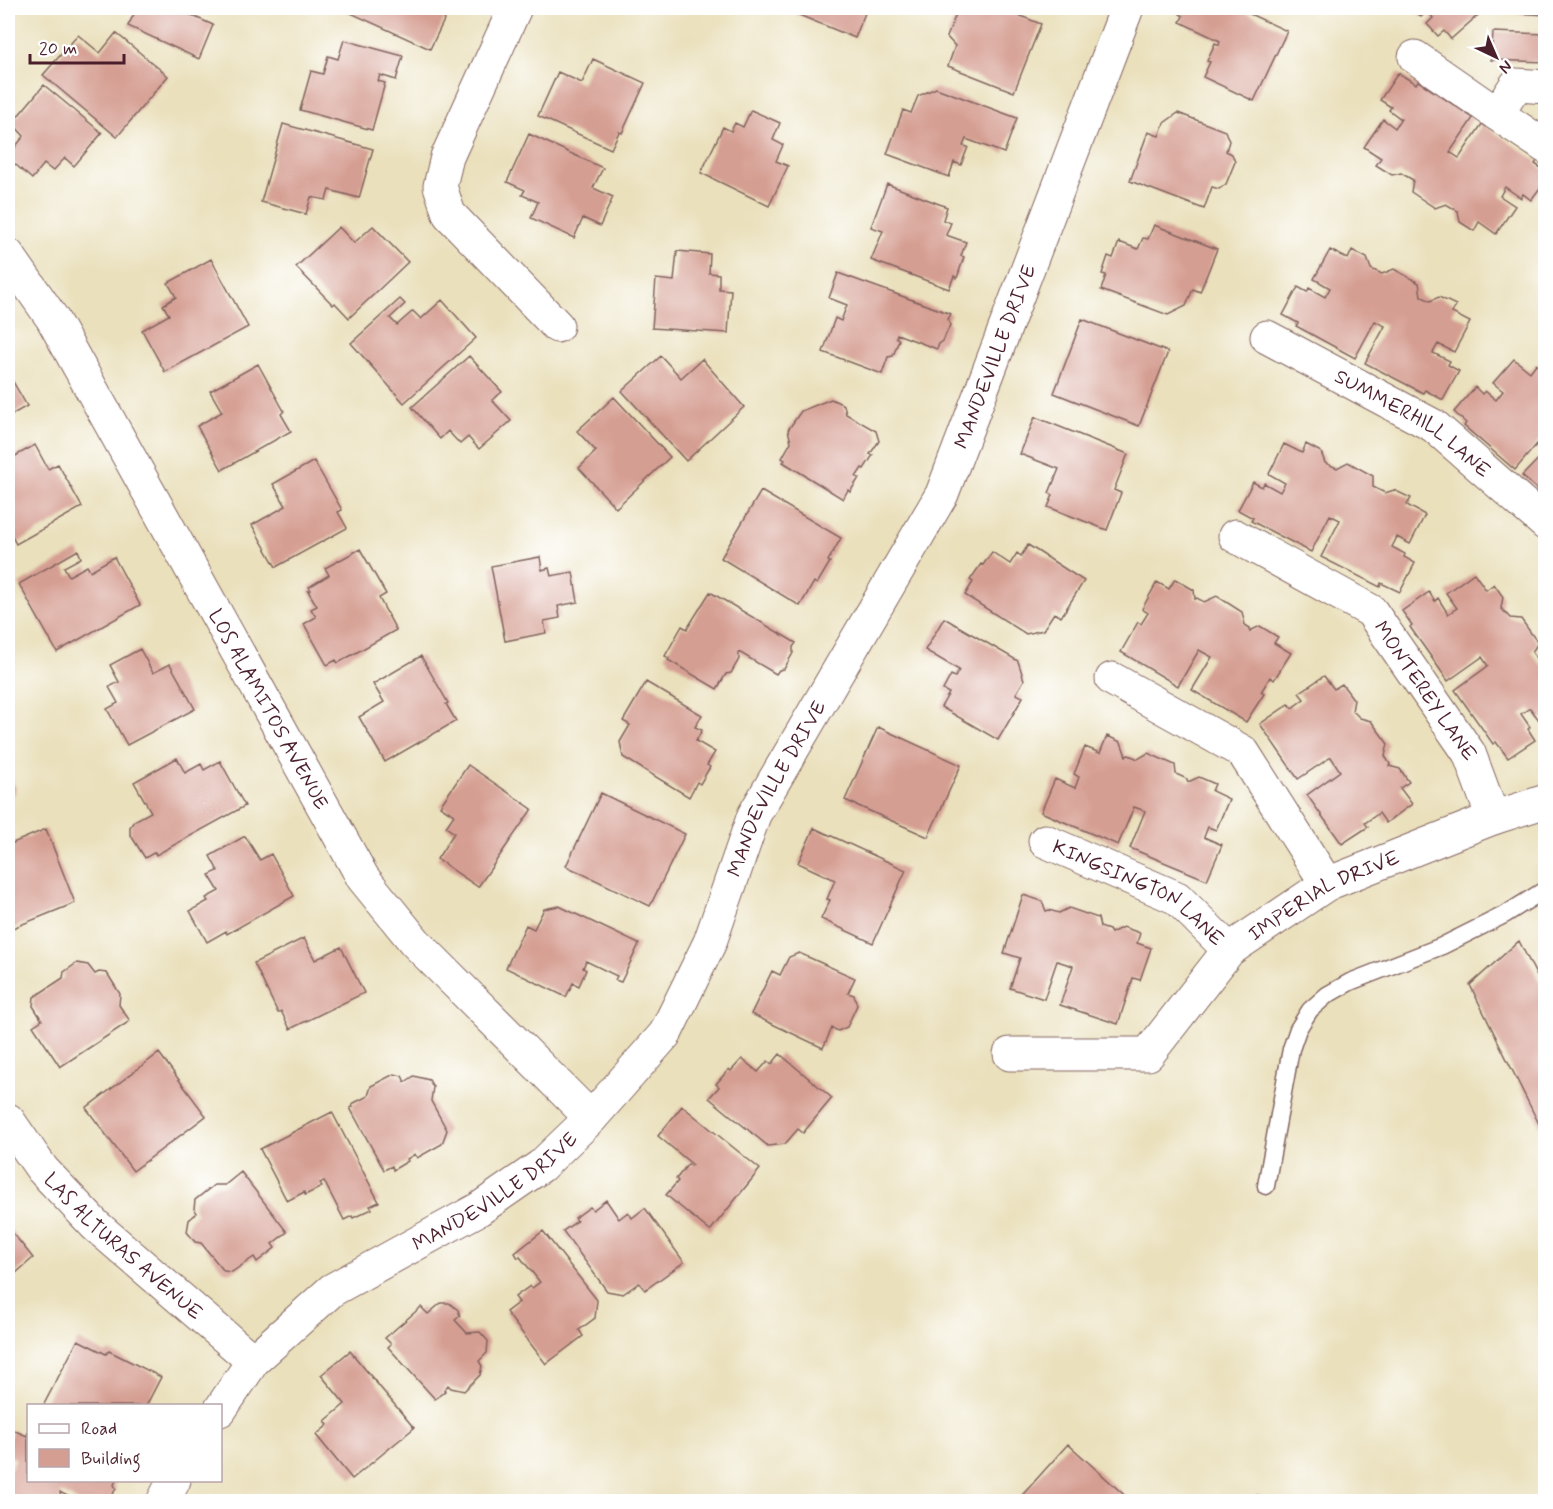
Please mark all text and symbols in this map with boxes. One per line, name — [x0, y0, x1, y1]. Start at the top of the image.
scale bar — [30, 27, 124, 65]
north arrow — [1466, 27, 1526, 87]
text: 20 m — [39, 37, 77, 61]
text: N — [1494, 55, 1517, 78]
street label: MANDEVILLE DRIVE — [949, 261, 1043, 453]
street label: SUMMERHILL LANE — [1330, 363, 1496, 485]
street label: LOS ALAMITOS AVENUE — [201, 605, 334, 815]
street label: MONTEREY LANE — [1367, 616, 1483, 767]
street label: MANDEVILLE DRIVE — [722, 696, 833, 881]
street label: KINGSINGTON LANE — [1048, 834, 1230, 953]
street label: IMPERIAL DRIVE — [1243, 844, 1404, 948]
street label: MANDEVILLE DRIVE — [408, 1126, 584, 1258]
street label: LAS ALTURAS AVENUE — [37, 1167, 208, 1327]
legend — [27, 1404, 222, 1482]
text: Road — [81, 1417, 117, 1441]
text: Building — [81, 1447, 141, 1473]

